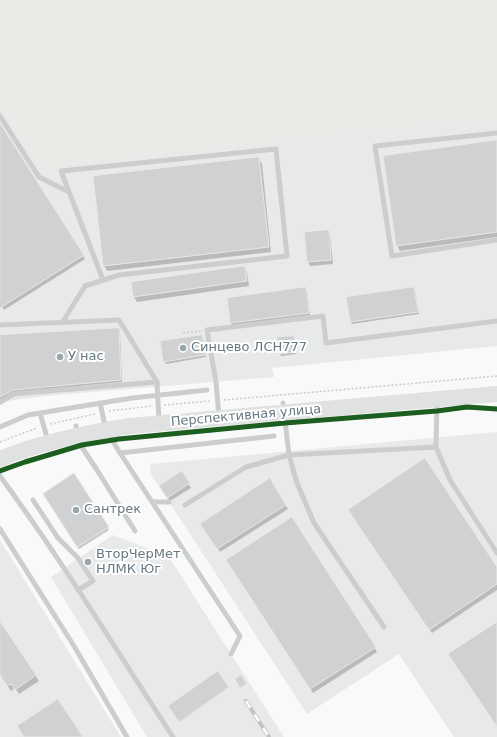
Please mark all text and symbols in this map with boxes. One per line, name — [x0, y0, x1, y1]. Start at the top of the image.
place label: Синцево ЛСН777 — [191, 340, 307, 356]
marker: Синцево ЛСН777 — [178, 343, 188, 353]
place label: У нас — [68, 349, 104, 365]
marker: У нас — [55, 352, 65, 362]
street label: Перспективная улица — [170, 402, 322, 430]
place label: Сантрек — [84, 502, 141, 518]
marker: Сантрек — [71, 505, 81, 515]
place label: ВторЧерМет НЛМК Юг — [96, 547, 181, 578]
marker: ВторЧерМет НЛМК Юг — [83, 557, 93, 567]

